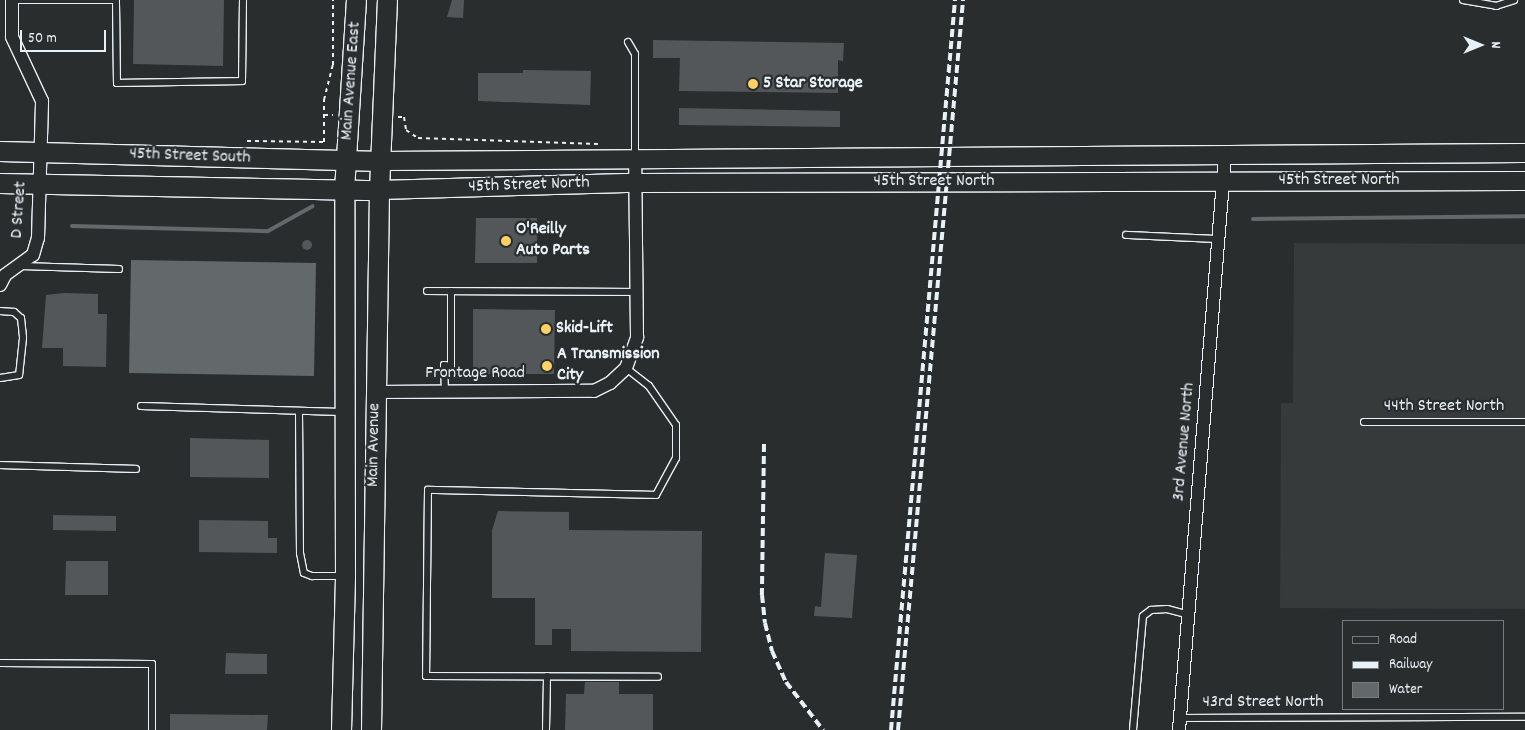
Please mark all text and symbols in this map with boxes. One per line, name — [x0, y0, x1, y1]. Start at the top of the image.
scale bar — [22, 20, 109, 52]
north arrow — [1455, 20, 1505, 70]
street label: Main Avenue East — [337, 21, 367, 141]
text: 50 m — [28, 28, 57, 50]
text: N — [1485, 42, 1505, 48]
place label: 5 Star Storage — [763, 73, 863, 95]
marker: 5 Star Storage — [747, 78, 759, 90]
street label: 45th Street South — [129, 144, 251, 170]
street label: 45th Street North — [1278, 170, 1400, 192]
street label: 45th Street North — [873, 171, 995, 193]
street label: 45th Street North — [468, 173, 590, 199]
street label: D Street — [7, 181, 33, 239]
place label: O'Reilly Auto Parts — [516, 220, 590, 262]
marker: O'Reilly Auto Parts — [500, 235, 512, 247]
place label: Skid-Lift — [556, 318, 613, 340]
marker: Skid-Lift — [540, 323, 552, 335]
place label: A Transmission City — [557, 345, 660, 388]
marker: A Transmission City — [541, 360, 553, 372]
street label: Frontage Road — [425, 363, 525, 385]
street label: 3rd Avenue North — [1169, 382, 1201, 502]
street label: 44th Street North — [1384, 396, 1504, 418]
street label: Main Avenue — [363, 403, 387, 487]
legend — [1342, 620, 1505, 710]
text: Road — [1389, 629, 1417, 651]
text: Railway — [1389, 654, 1432, 676]
text: Water — [1389, 679, 1422, 701]
street label: 43rd Street North — [1202, 692, 1324, 714]

